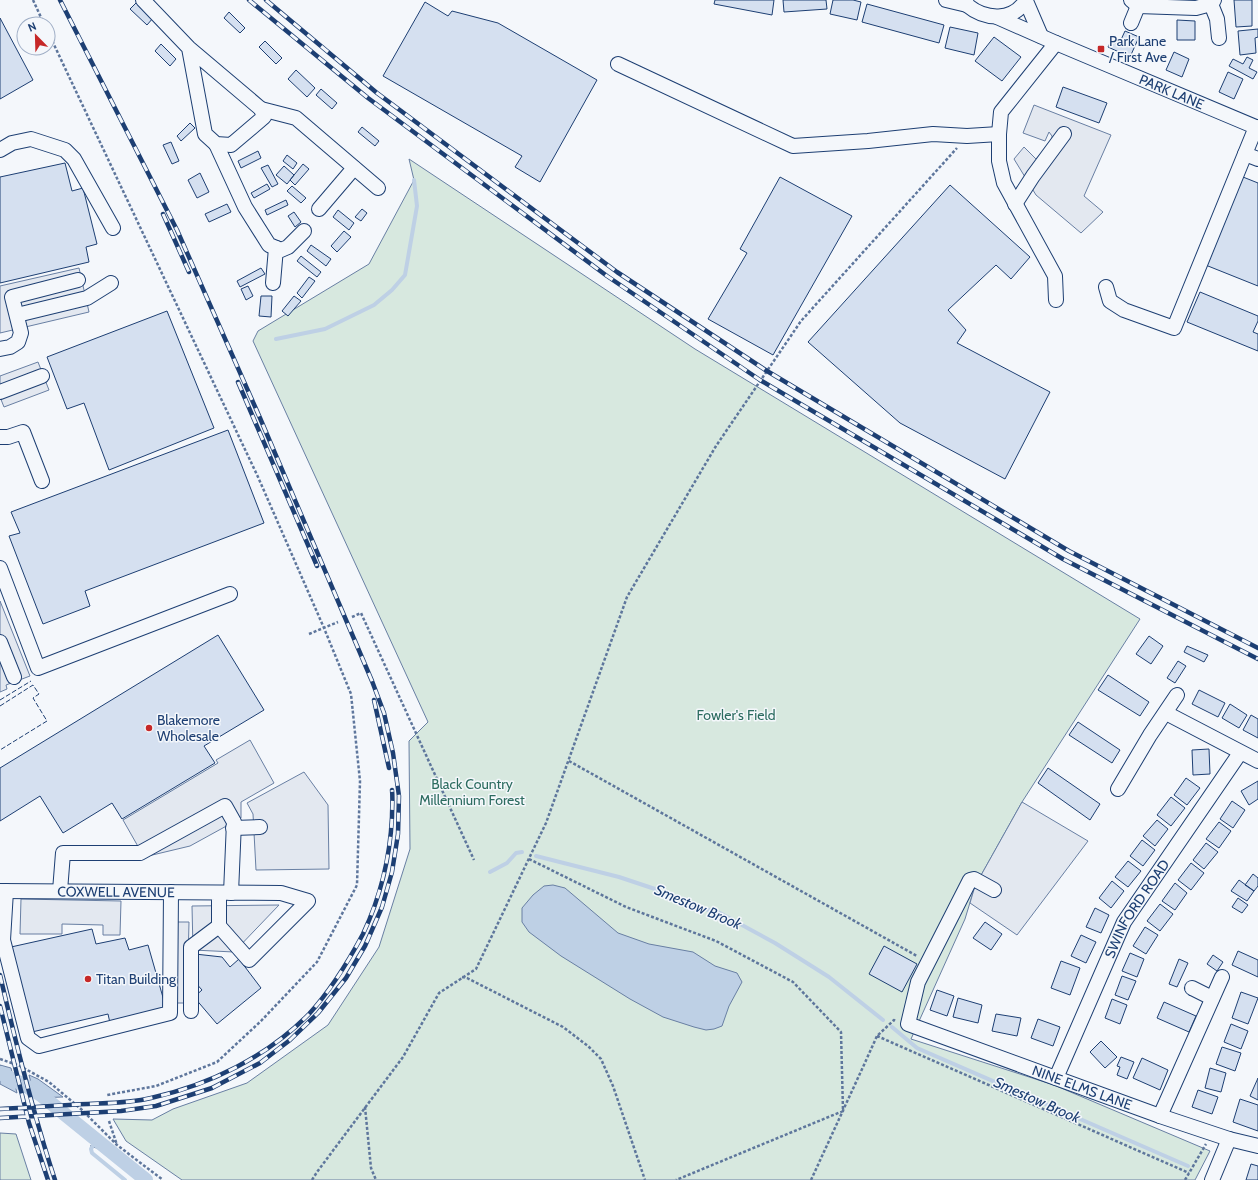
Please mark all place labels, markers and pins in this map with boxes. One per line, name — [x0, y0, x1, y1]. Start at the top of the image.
place label: Park Lane / First Ave — [1108, 32, 1167, 66]
marker: Park Lane / First Ave — [1096, 44, 1106, 54]
place label: Blakemore Wholesale — [157, 711, 220, 745]
marker: Blakemore Wholesale — [144, 723, 154, 733]
place label: Titan Building — [96, 970, 177, 988]
marker: Titan Building — [83, 974, 93, 984]

